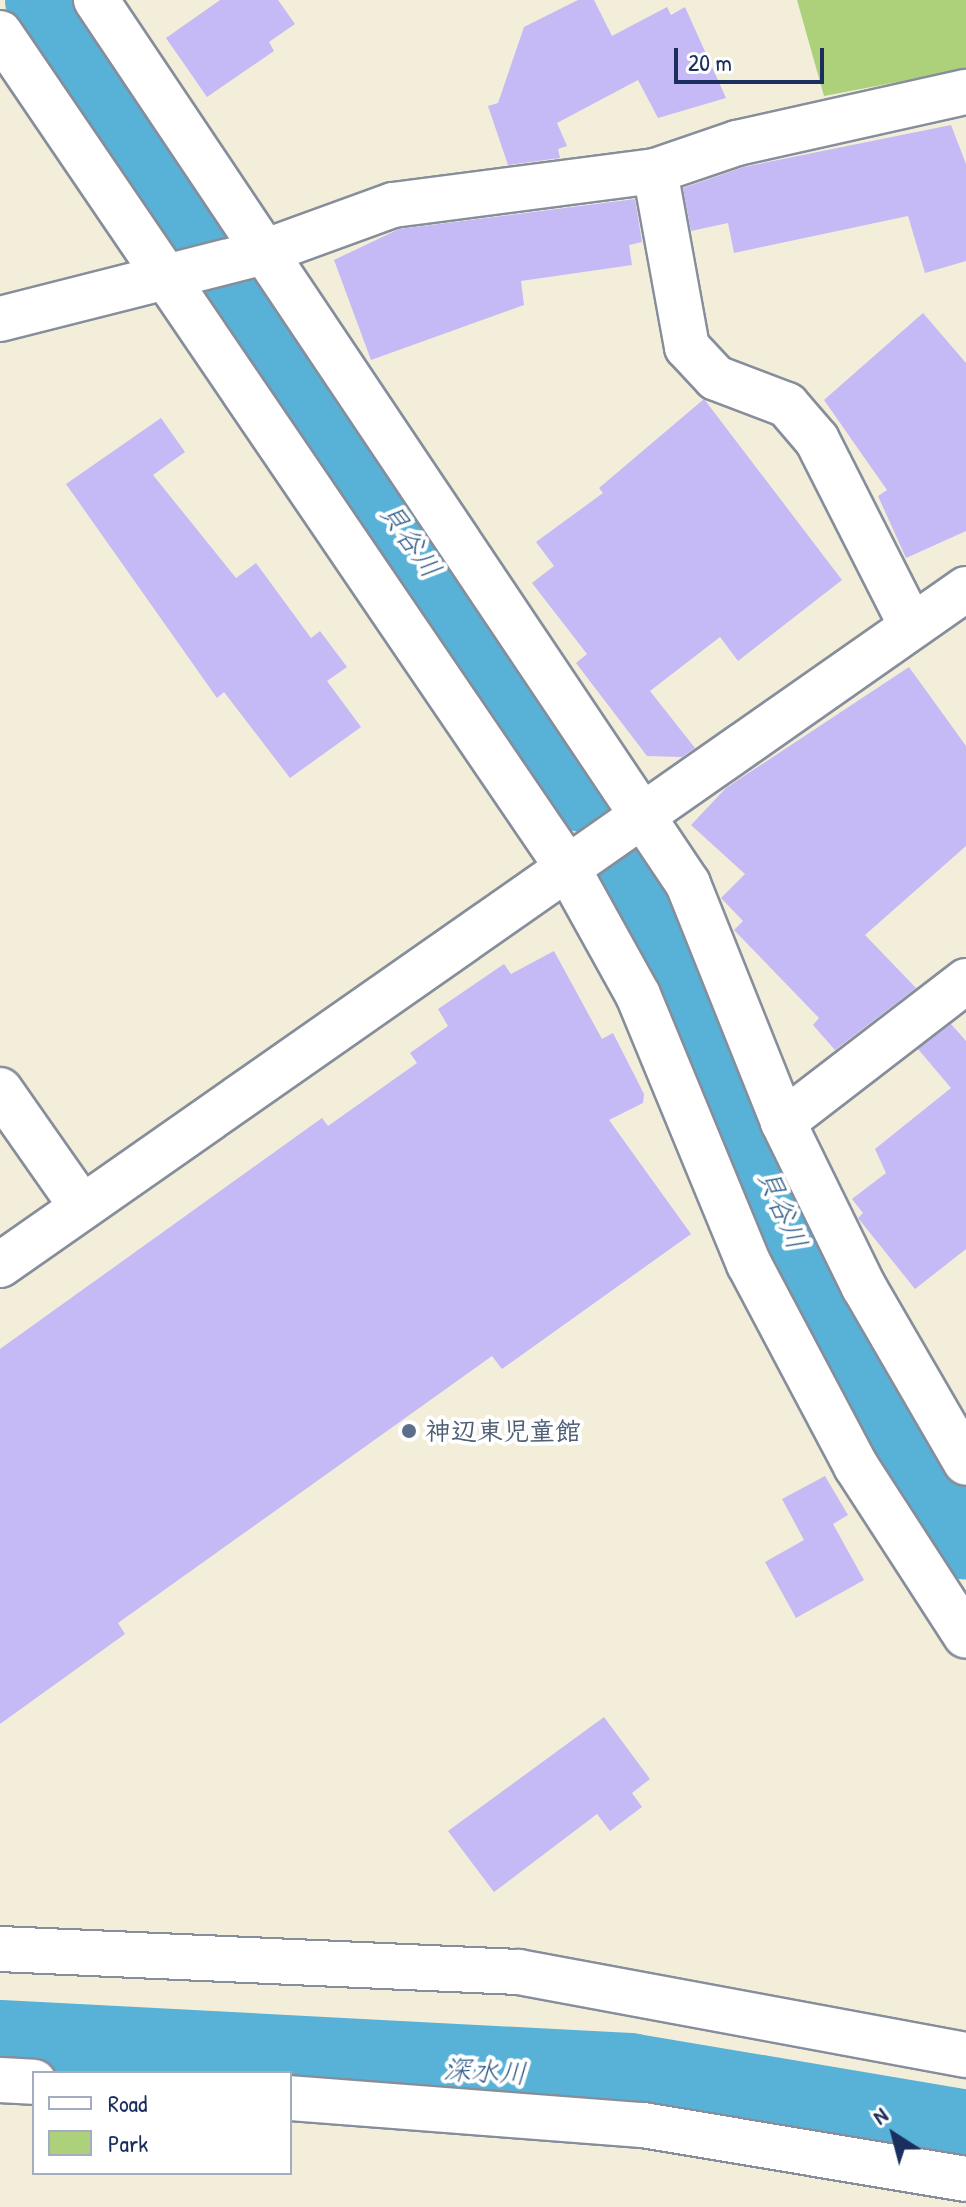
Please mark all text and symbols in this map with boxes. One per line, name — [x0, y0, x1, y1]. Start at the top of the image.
scale bar — [678, 32, 828, 82]
text: 20 m — [688, 46, 732, 78]
water label: 貝谷川 — [373, 496, 449, 584]
water label: 貝谷川 — [751, 1164, 815, 1254]
place label: 神辺東児童館 — [425, 1415, 581, 1447]
marker: 神辺東児童館 — [400, 1422, 418, 1440]
water label: 深水川 — [442, 2052, 528, 2090]
legend — [32, 2071, 292, 2175]
text: Road — [108, 2087, 147, 2119]
north arrow — [854, 2095, 934, 2175]
text: N — [866, 2100, 893, 2131]
text: Park — [108, 2127, 148, 2159]

